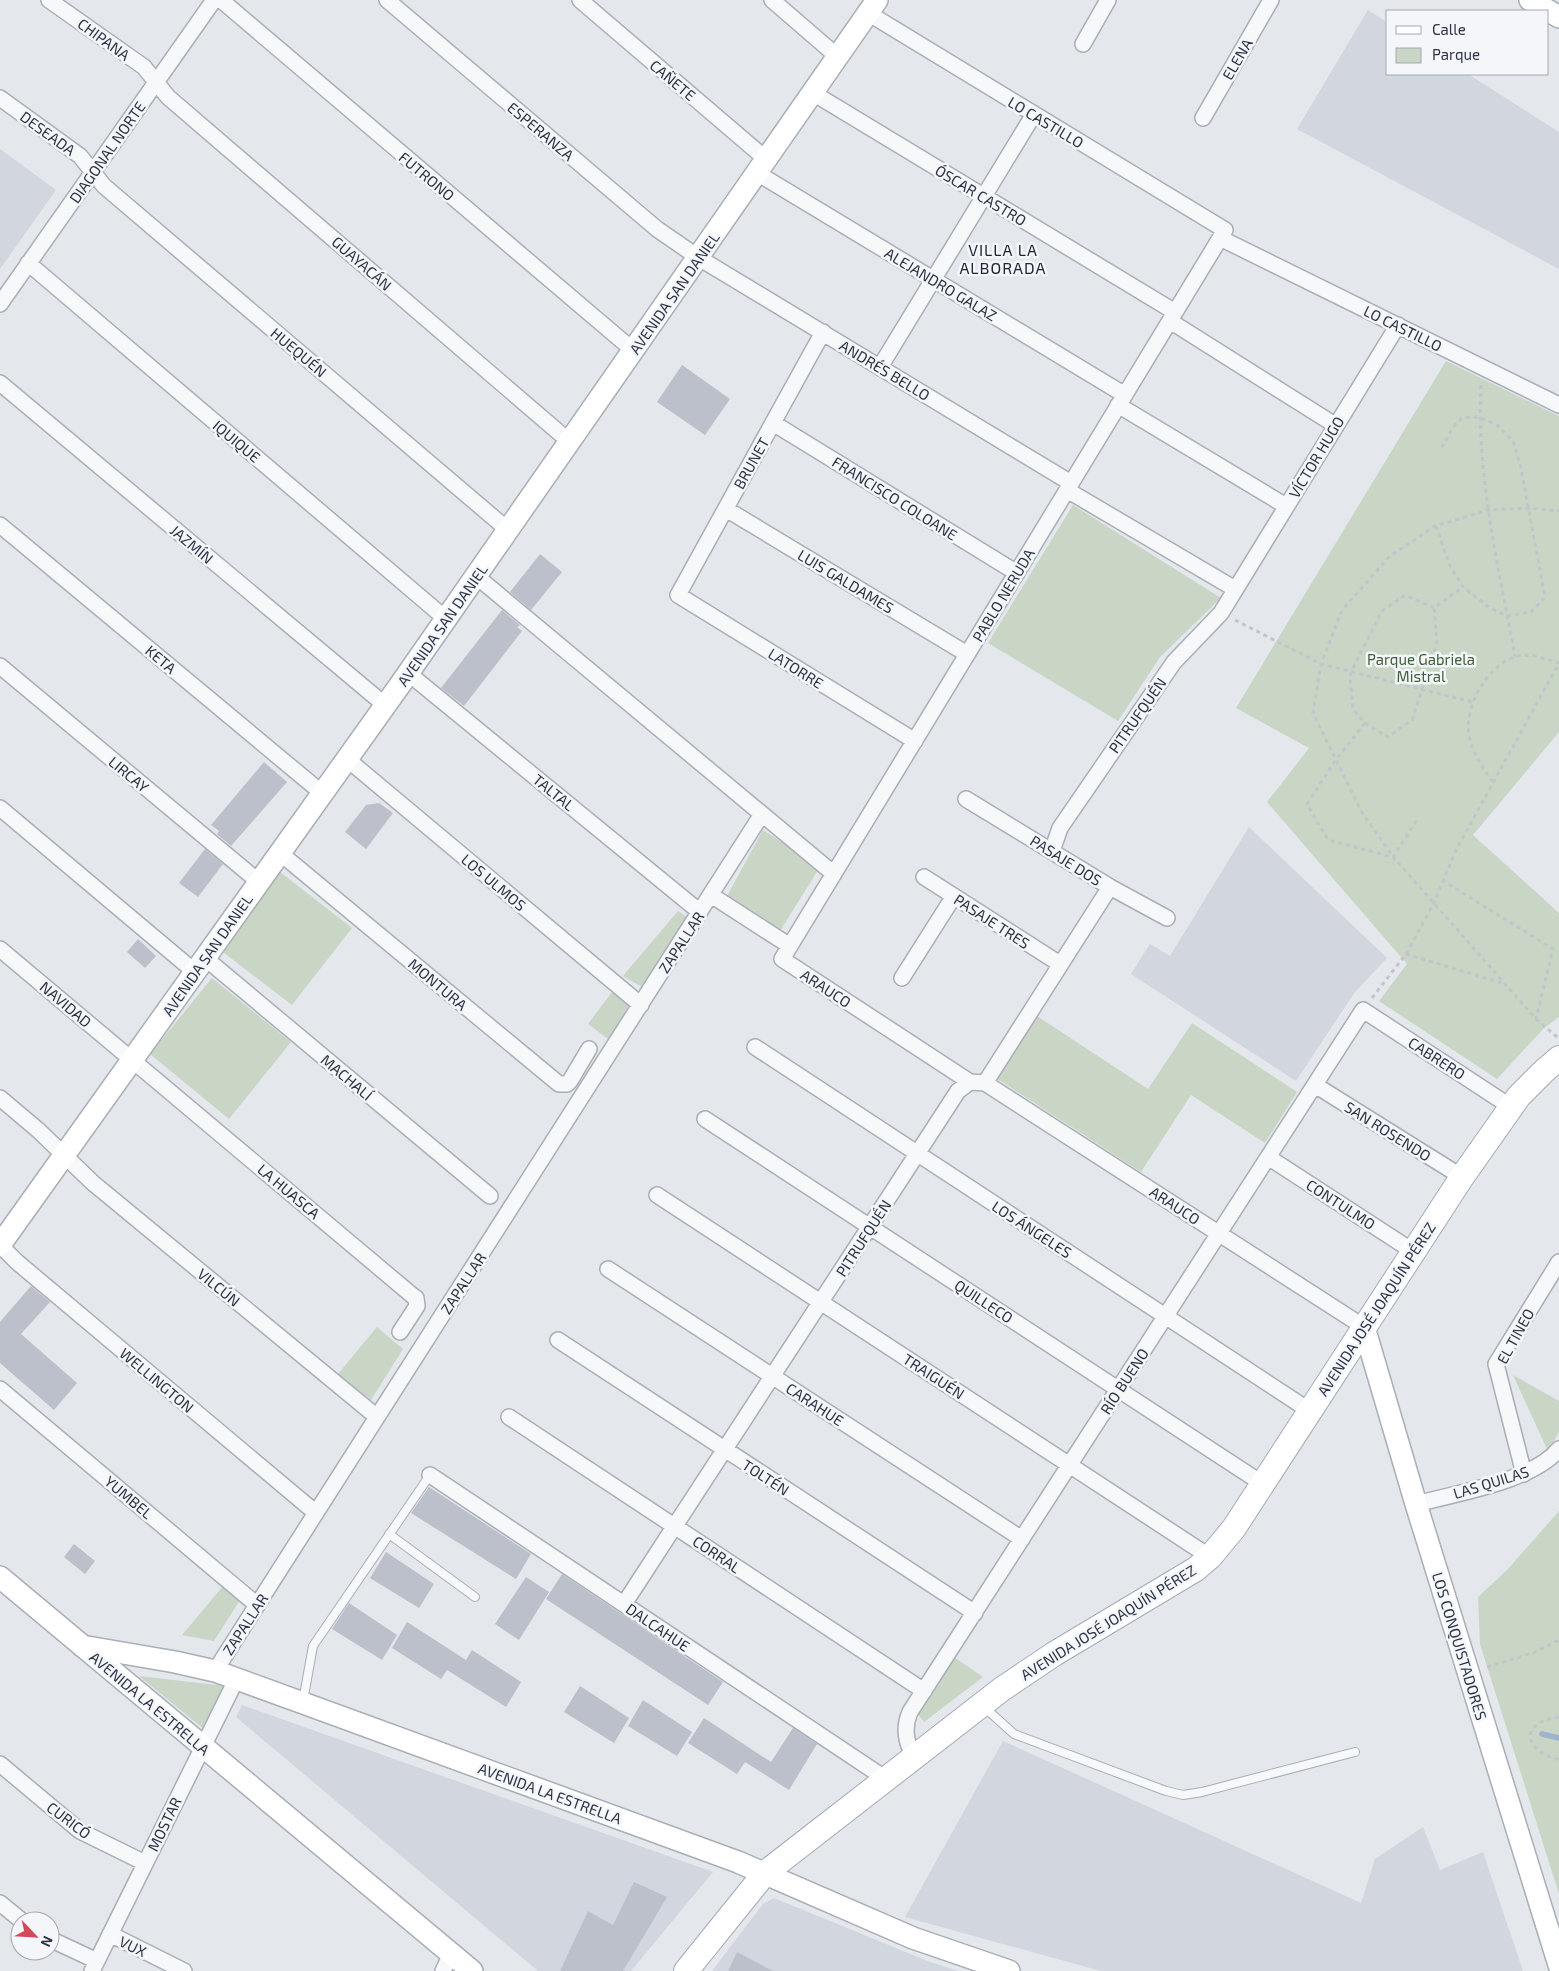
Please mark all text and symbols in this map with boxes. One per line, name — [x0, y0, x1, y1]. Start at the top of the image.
legend — [1386, 10, 1549, 75]
street label: CHIPANA — [74, 14, 134, 64]
text: Calle — [1432, 20, 1466, 38]
street label: ELENA — [1218, 35, 1256, 83]
text: Parque — [1432, 45, 1480, 63]
street label: CAÑETE — [647, 56, 699, 104]
street label: LO CASTILLO — [1005, 92, 1087, 152]
street label: DIAGONAL NORTE — [65, 98, 149, 206]
street label: ESPERANZA — [504, 98, 578, 164]
street label: DESEADA — [17, 107, 80, 159]
street label: FUTRONO — [396, 148, 458, 204]
street label: ÓSCAR CASTRO — [932, 161, 1030, 229]
street label: AVENIDA SAN DANIEL — [625, 228, 723, 357]
street label: GUAYACÁN — [328, 232, 396, 294]
district label: VILLA LA ALBORADA — [959, 240, 1047, 277]
street label: ALEJANDRO GALAZ — [882, 243, 1000, 325]
street label: LO CASTILLO — [1361, 301, 1445, 355]
street label: HUEQUÉN — [267, 323, 331, 381]
street label: ANDRÉS BELLO — [837, 336, 933, 404]
street label: VÍCTOR HUGO — [1285, 413, 1347, 501]
street label: IQUIQUE — [209, 416, 264, 467]
street label: BRUNET — [729, 434, 773, 492]
street label: FRANCISCO COLOANE — [829, 452, 961, 544]
street label: JAZMÍN — [167, 521, 217, 567]
street label: LUIS GALDAMES — [795, 545, 897, 617]
street label: PABLO NERUDA — [968, 545, 1038, 645]
street label: AVENIDA SAN DANIEL — [393, 560, 491, 689]
street label: KETA — [142, 641, 180, 677]
street label: LATORRE — [765, 644, 827, 692]
park label: Parque Gabriela Mistral — [1367, 650, 1475, 685]
street label: PITRUFQUÉN — [1104, 674, 1170, 757]
street label: LIRCAY — [105, 752, 153, 796]
street label: TALTAL — [530, 770, 579, 814]
street label: PASAJE DOS — [1027, 831, 1105, 889]
street label: LOS ULMOS — [458, 850, 530, 914]
street label: AVENIDA SAN DANIEL — [158, 890, 256, 1019]
street label: PASAJE TRES — [951, 890, 1033, 952]
street label: ZAPALLAR — [655, 908, 707, 976]
street label: MONTURA — [405, 954, 472, 1014]
street label: ARAUCO — [798, 965, 854, 1011]
street label: NAVIDAD — [37, 977, 95, 1031]
street label: CABRERO — [1405, 1033, 1469, 1083]
street label: MACHALÍ — [317, 1050, 377, 1104]
street label: SAN ROSENDO — [1342, 1097, 1434, 1165]
street label: LA HUASCA — [254, 1160, 324, 1223]
street label: CONTULMO — [1303, 1175, 1379, 1233]
street label: ARAUCO — [1147, 1182, 1203, 1228]
street label: PITRUFQUÉN — [832, 1196, 895, 1280]
street label: LOS ÁNGELES — [989, 1197, 1075, 1261]
street label: AVENIDA JOSÉ JOAQUÍN PÉREZ — [1313, 1219, 1440, 1400]
street label: ZAPALLAR — [437, 1249, 489, 1317]
street label: VILCÚN — [194, 1264, 244, 1310]
street label: QUILLECO — [951, 1275, 1017, 1327]
street label: EL TINEO — [1493, 1305, 1537, 1367]
street label: WELLINGTON — [116, 1344, 198, 1416]
street label: RÍO BUENO — [1096, 1345, 1152, 1417]
street label: TRAIGUÉN — [900, 1349, 968, 1403]
street label: CARAHUE — [783, 1379, 847, 1429]
street label: TOLTÉN — [739, 1455, 793, 1499]
street label: LAS QUILAS — [1451, 1462, 1531, 1503]
street label: YUMBEL — [101, 1472, 157, 1522]
street label: CORRAL — [690, 1531, 745, 1577]
street label: AVENIDA JOSÉ JOAQUÍN PÉREZ — [1017, 1560, 1200, 1684]
street label: LOS CONQUISTADORES — [1428, 1570, 1491, 1722]
street label: ZAPALLAR — [219, 1590, 271, 1658]
street label: DALCAHUE — [623, 1599, 693, 1655]
street label: AVENIDA LA ESTRELLA — [86, 1648, 214, 1759]
street label: AVENIDA LA ESTRELLA — [476, 1759, 625, 1828]
street label: MOSTAR — [143, 1794, 185, 1854]
street label: CURICÓ — [44, 1798, 94, 1842]
north arrow — [10, 1911, 60, 1961]
street label: VUX — [116, 1932, 150, 1960]
text: N — [37, 1934, 57, 1950]

